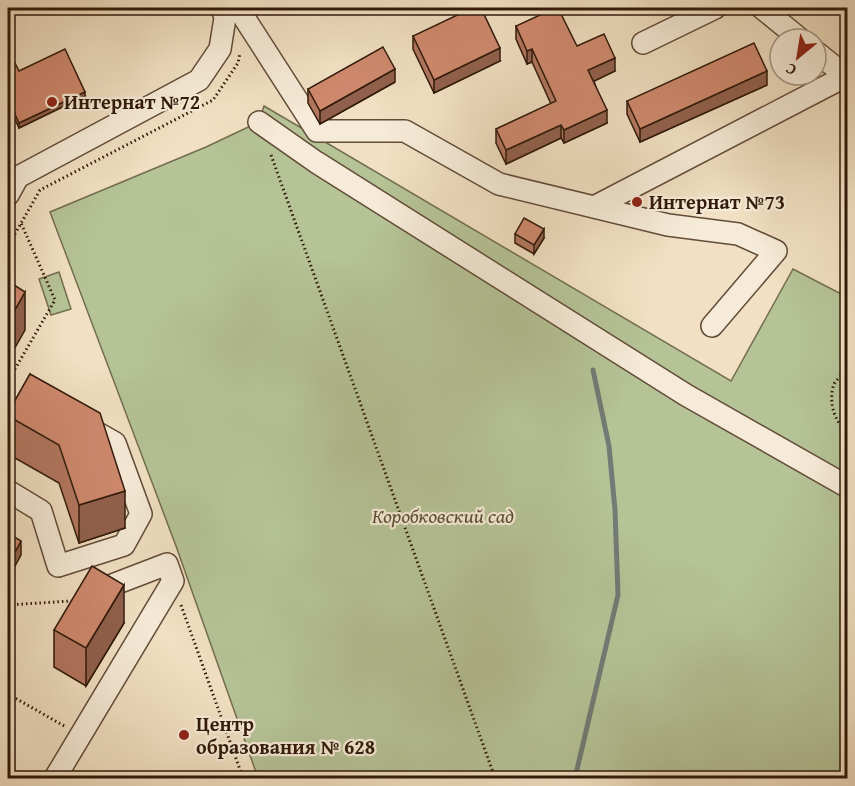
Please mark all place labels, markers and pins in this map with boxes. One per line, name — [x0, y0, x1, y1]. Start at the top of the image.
place label: Интернат №72 — [64, 87, 200, 116]
marker: Интернат №72 — [45, 95, 59, 109]
place label: Интернат №73 — [649, 187, 785, 216]
marker: Интернат №73 — [630, 195, 644, 209]
place label: Центр образования № 628 — [196, 709, 375, 761]
marker: Центр образования № 628 — [177, 728, 191, 742]

